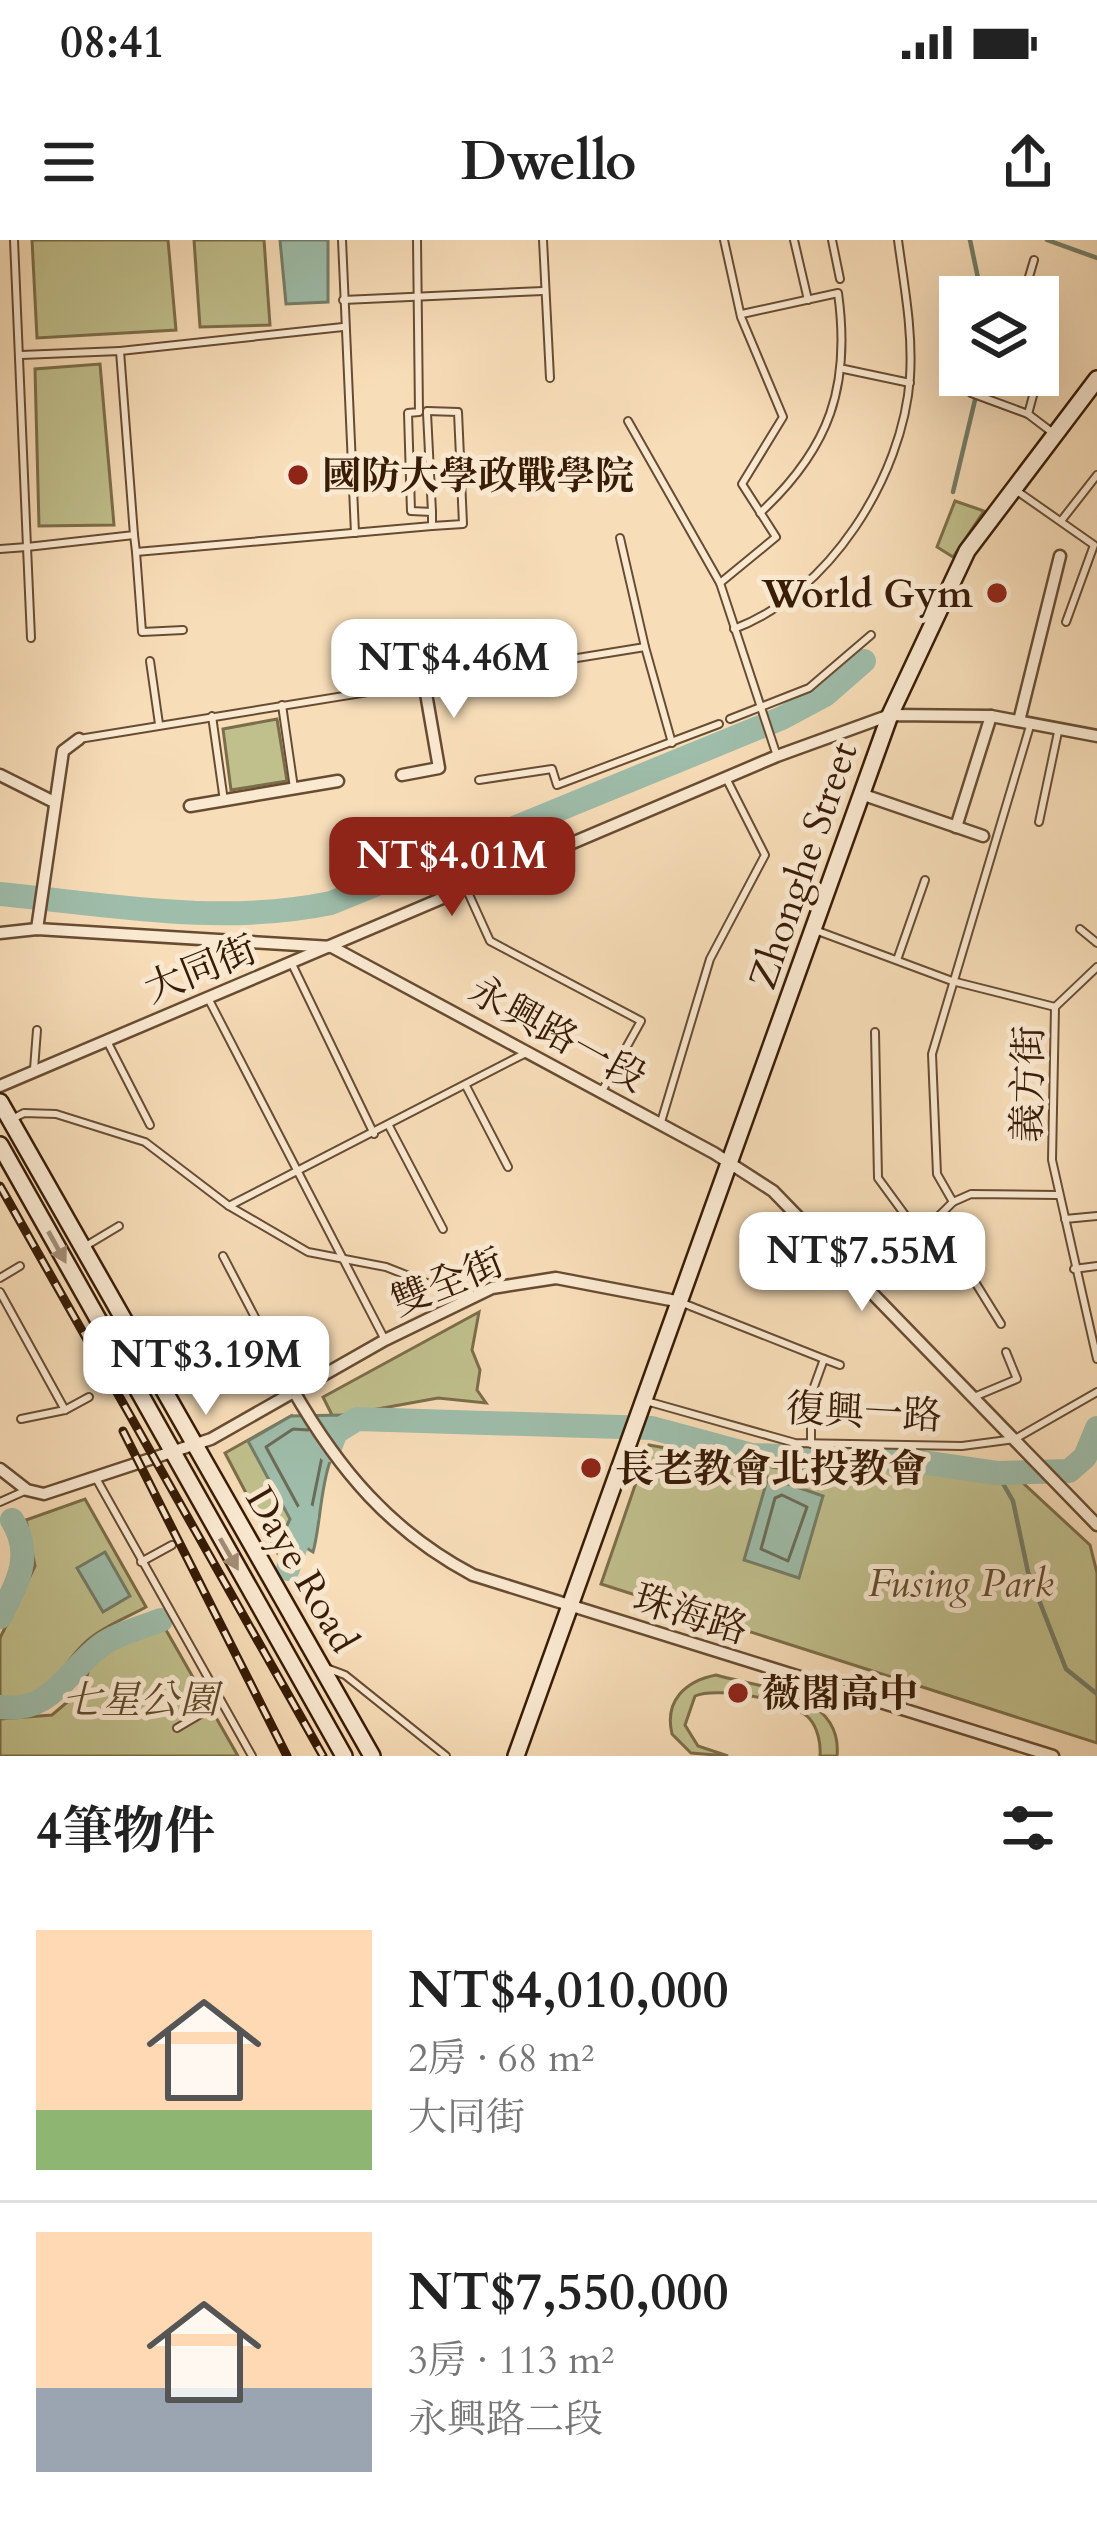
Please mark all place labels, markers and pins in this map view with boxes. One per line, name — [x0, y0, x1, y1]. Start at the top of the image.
place label: 國防大學政戰學院 — [322, 450, 634, 503]
marker: 國防大學政戰學院 — [285, 462, 311, 488]
place label: World Gym — [761, 568, 973, 621]
marker: World Gym — [984, 580, 1010, 606]
pin: NT$4.46M — [330, 619, 578, 721]
pin: NT$4.01M — [328, 817, 576, 919]
pin: NT$7.55M — [738, 1212, 986, 1314]
pin: NT$3.19M — [82, 1316, 330, 1418]
place label: 長老教會北投教會 — [615, 1443, 927, 1496]
marker: 長老教會北投教會 — [578, 1455, 604, 1481]
place label: 薇閣高中 — [762, 1668, 918, 1721]
marker: 薇閣高中 — [725, 1680, 751, 1706]

